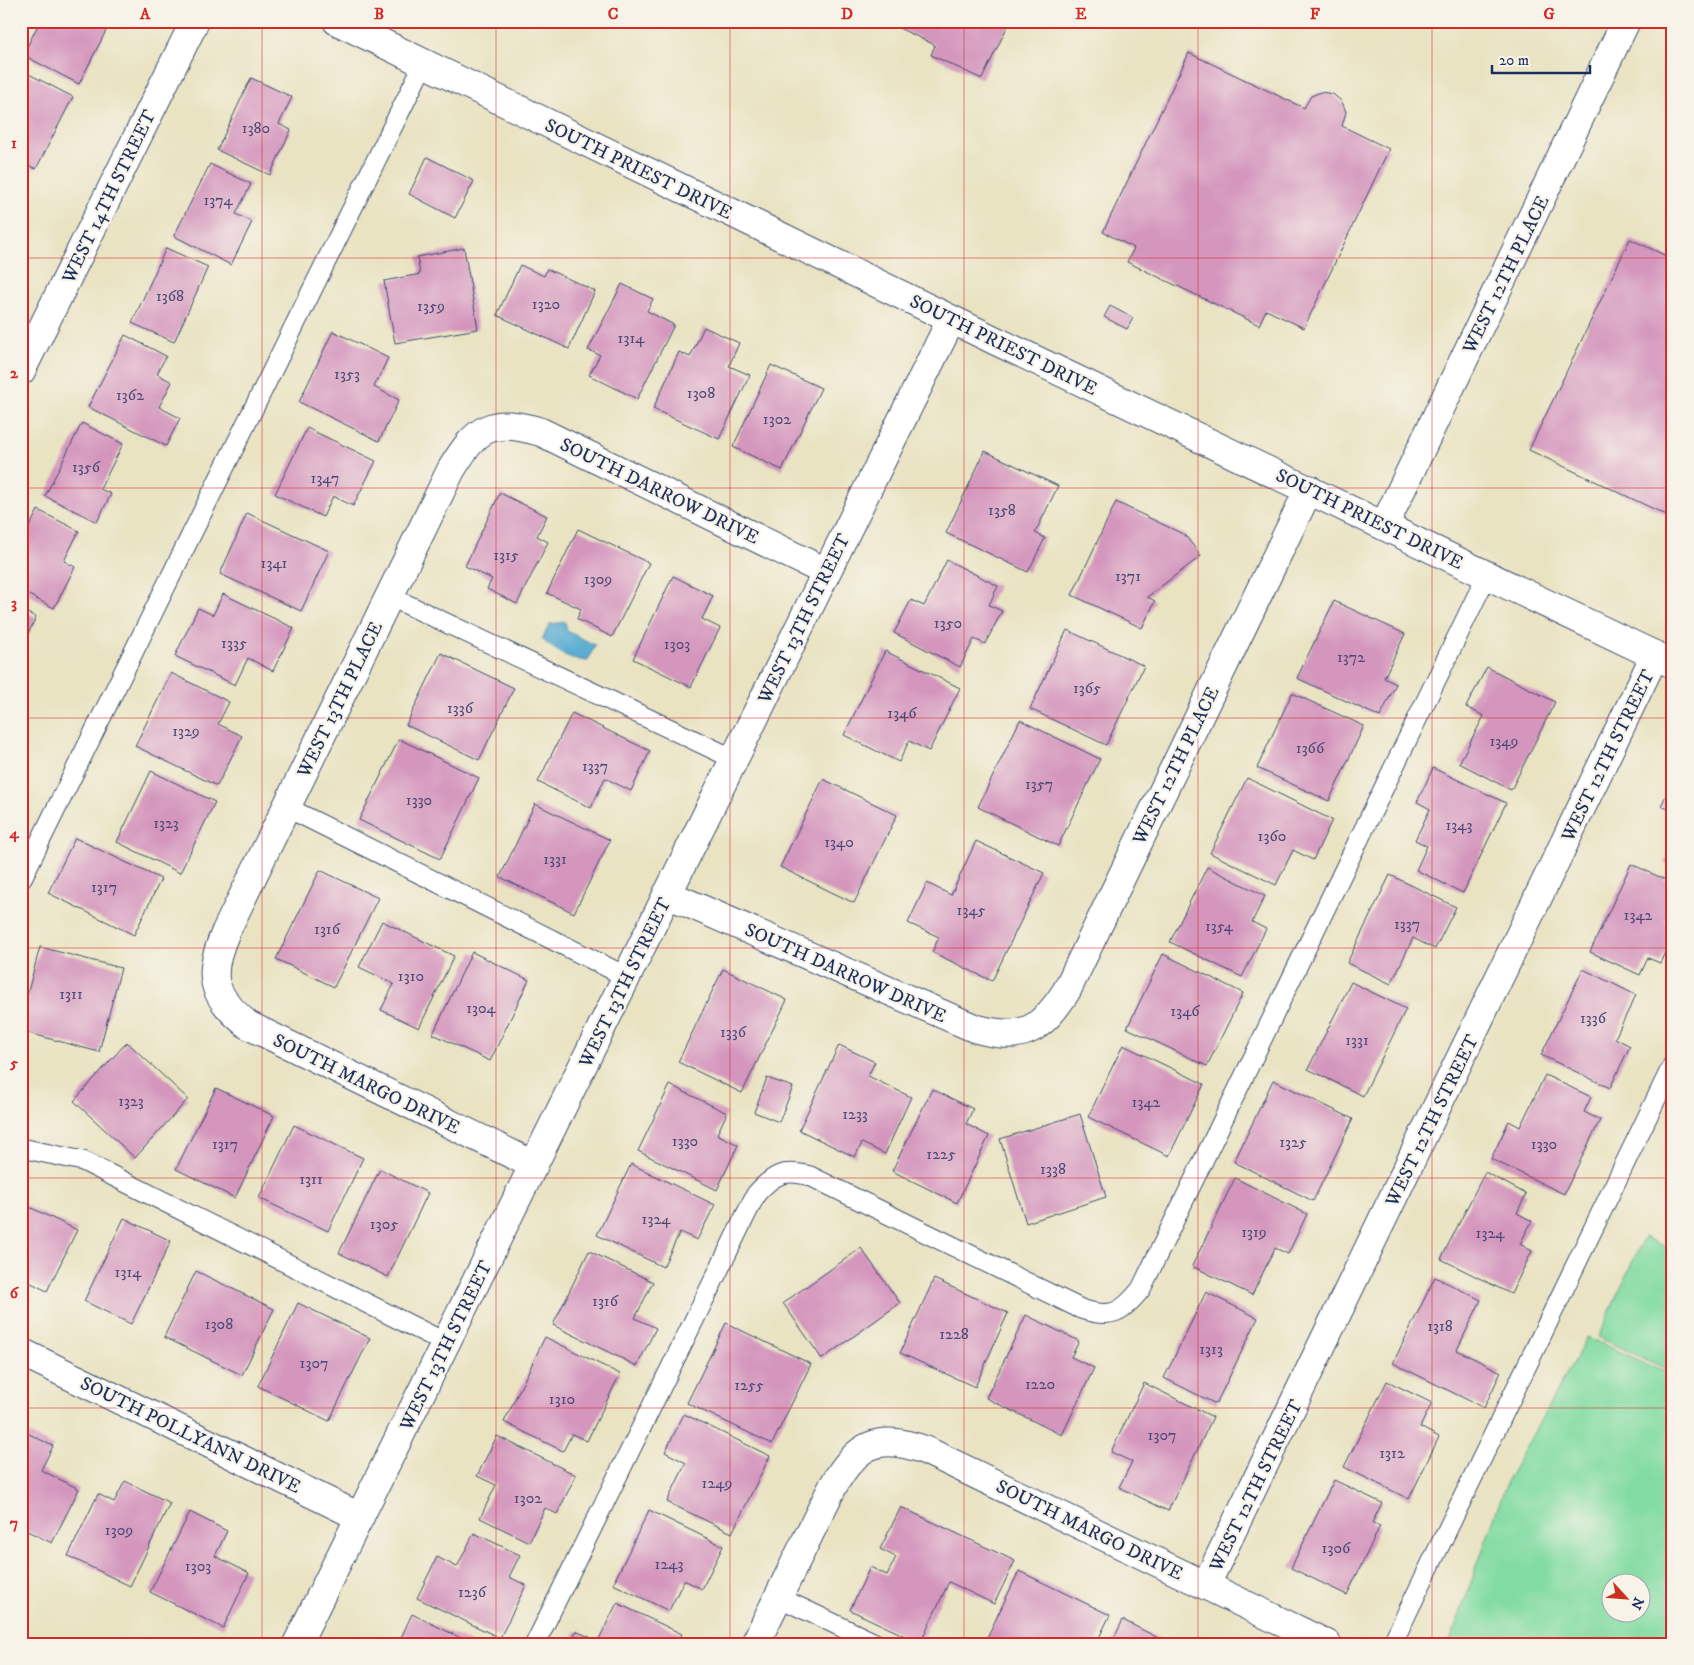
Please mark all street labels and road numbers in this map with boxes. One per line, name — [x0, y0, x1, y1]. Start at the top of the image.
street label: WEST 14TH STREET — [57, 106, 162, 288]
street label: SOUTH PRIEST DRIVE — [541, 114, 736, 225]
street label: WEST 12TH PLACE — [1458, 192, 1555, 358]
street label: SOUTH PRIEST DRIVE — [906, 290, 1101, 401]
street label: SOUTH DARROW DRIVE — [556, 433, 762, 550]
street label: SOUTH PRIEST DRIVE — [1272, 464, 1467, 575]
street label: WEST 13TH STREET — [753, 529, 856, 708]
street label: WEST 13TH PLACE — [292, 618, 388, 782]
street label: WEST 12TH STREET — [1556, 665, 1660, 846]
street label: WEST 12TH PLACE — [1128, 683, 1225, 849]
street label: WEST 13TH STREET — [574, 893, 677, 1072]
street label: SOUTH DARROW DRIVE — [741, 918, 950, 1028]
street label: SOUTH MARGO DRIVE — [269, 1029, 464, 1140]
street label: WEST 12TH STREET — [1380, 1030, 1484, 1211]
street label: WEST 13TH STREET — [395, 1256, 498, 1435]
street label: SOUTH POLLYANN DRIVE — [76, 1372, 304, 1499]
street label: WEST 12TH STREET — [1204, 1395, 1308, 1576]
street label: SOUTH MARGO DRIVE — [992, 1475, 1187, 1586]

